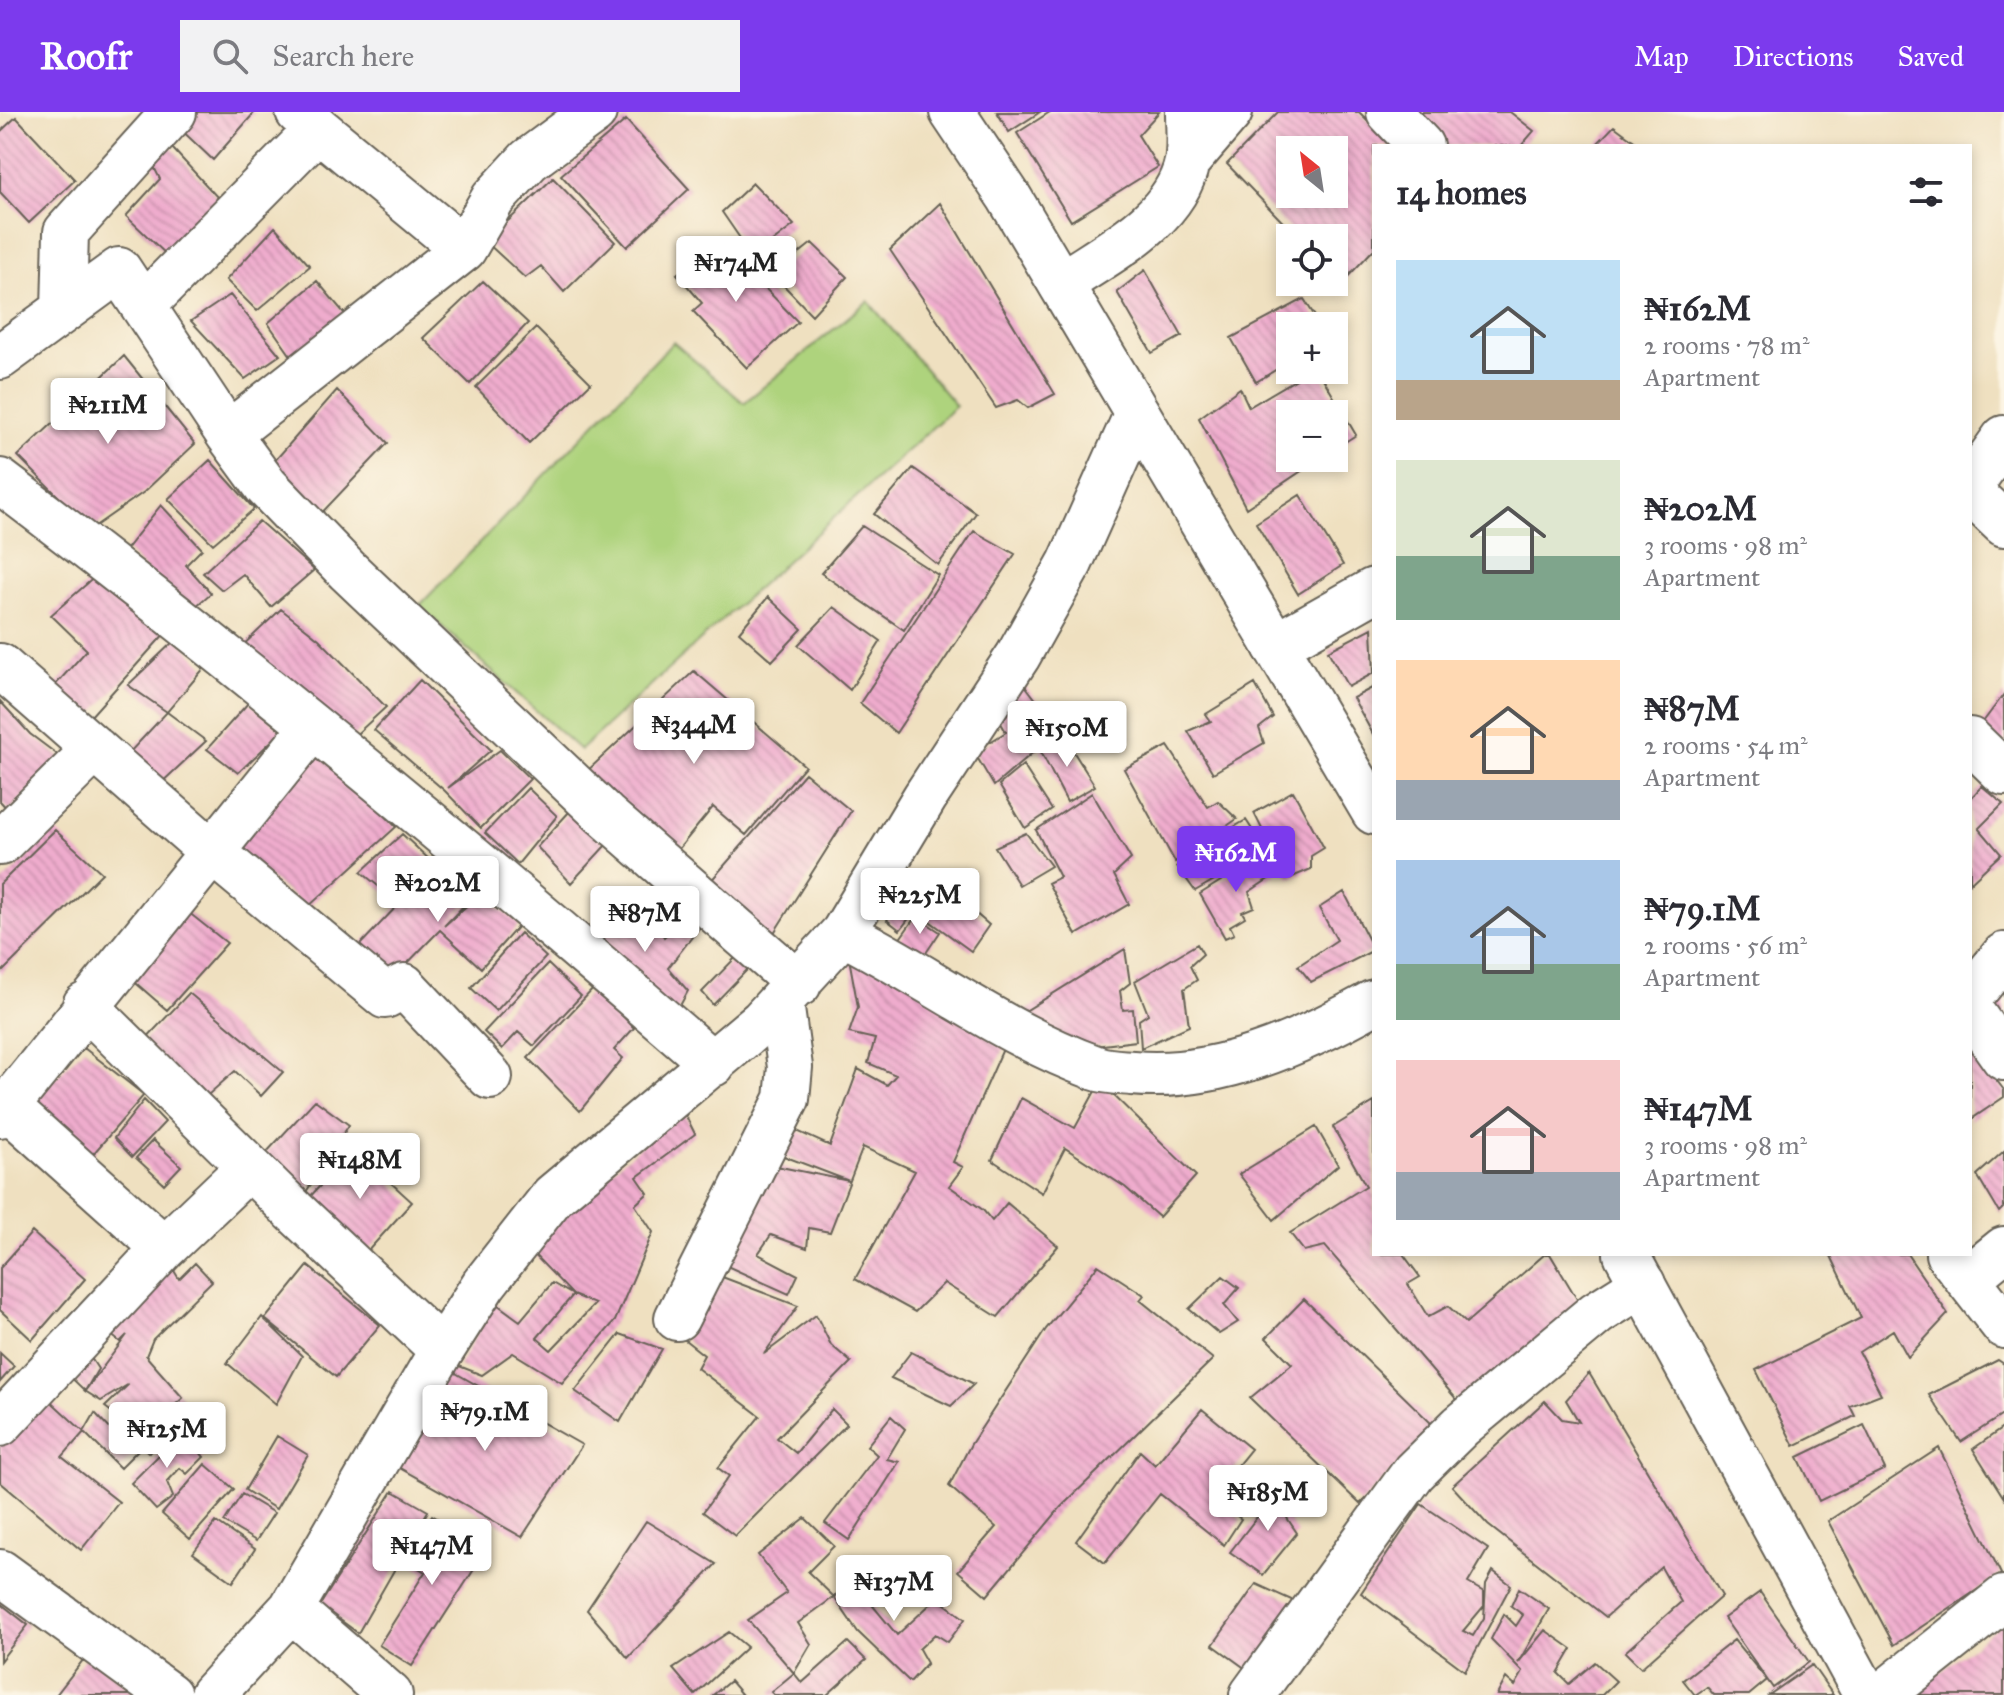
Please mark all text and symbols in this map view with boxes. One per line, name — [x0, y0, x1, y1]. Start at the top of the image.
search box — [180, 20, 740, 92]
text: Roofr — [40, 33, 132, 79]
icon: search — [208, 34, 252, 78]
text: Search here — [272, 38, 414, 74]
text: Map — [1634, 39, 1689, 74]
text: Directions — [1733, 39, 1854, 74]
text: Saved — [1898, 39, 1964, 74]
north arrow — [1276, 136, 1348, 208]
map controls — [1276, 136, 1348, 472]
icon: filters — [1904, 170, 1948, 214]
text: 14 homes — [1396, 172, 1527, 213]
button: locate — [1276, 224, 1348, 296]
pin: ₦174M — [680, 236, 792, 304]
text: ₦174M — [694, 246, 778, 278]
text: ₦162M — [1644, 288, 1751, 329]
icon: home — [1460, 292, 1556, 388]
button: + — [1276, 312, 1348, 384]
text: 2 rooms · 78 m² — [1644, 329, 1809, 361]
text: Apartment — [1644, 361, 1760, 393]
pin: ₦211M — [52, 378, 164, 446]
text: ₦211M — [69, 388, 147, 420]
button: − — [1276, 400, 1348, 472]
text: ₦202M — [1644, 488, 1757, 529]
icon: home — [1460, 492, 1556, 588]
text: 3 rooms · 98 m² — [1644, 529, 1807, 561]
text: Apartment — [1644, 561, 1760, 593]
text: ₦87M — [1644, 688, 1740, 729]
icon: home — [1460, 692, 1556, 788]
pin: ₦344M — [638, 698, 750, 766]
pin: ₦150M — [1011, 701, 1123, 769]
text: ₦344M — [652, 708, 736, 740]
text: ₦150M — [1026, 711, 1108, 743]
text: 2 rooms · 54 m² — [1644, 729, 1808, 761]
text: Apartment — [1644, 761, 1760, 793]
pin: ₦162M — [1180, 826, 1292, 894]
text: ₦162M — [1195, 836, 1277, 868]
pin: ₦202M — [382, 856, 494, 924]
text: ₦202M — [395, 866, 481, 898]
pin: ₦225M — [864, 868, 976, 936]
text: ₦225M — [878, 878, 962, 910]
pin: ₦87M — [598, 886, 692, 954]
text: ₦79.1M — [1644, 888, 1761, 929]
icon: home — [1460, 892, 1556, 988]
text: ₦87M — [608, 896, 682, 928]
text: 2 rooms · 56 m² — [1644, 929, 1807, 961]
text: Apartment — [1644, 961, 1760, 993]
text: ₦147M — [1644, 1088, 1753, 1129]
icon: home — [1460, 1092, 1556, 1188]
text: 3 rooms · 98 m² — [1644, 1129, 1807, 1161]
pin: ₦148M — [304, 1133, 416, 1201]
text: ₦148M — [318, 1143, 402, 1175]
text: Apartment — [1644, 1161, 1760, 1193]
pin: ₦79.1M — [420, 1385, 550, 1453]
text: ₦79.1M — [440, 1395, 530, 1427]
pin: ₦125M — [111, 1402, 223, 1470]
text: ₦125M — [127, 1412, 207, 1444]
pin: ₦185M — [1212, 1465, 1324, 1533]
text: ₦185M — [1227, 1475, 1309, 1507]
pin: ₦147M — [376, 1519, 488, 1587]
text: ₦147M — [390, 1529, 474, 1561]
pin: ₦137M — [838, 1555, 950, 1623]
text: ₦137M — [854, 1565, 934, 1597]

